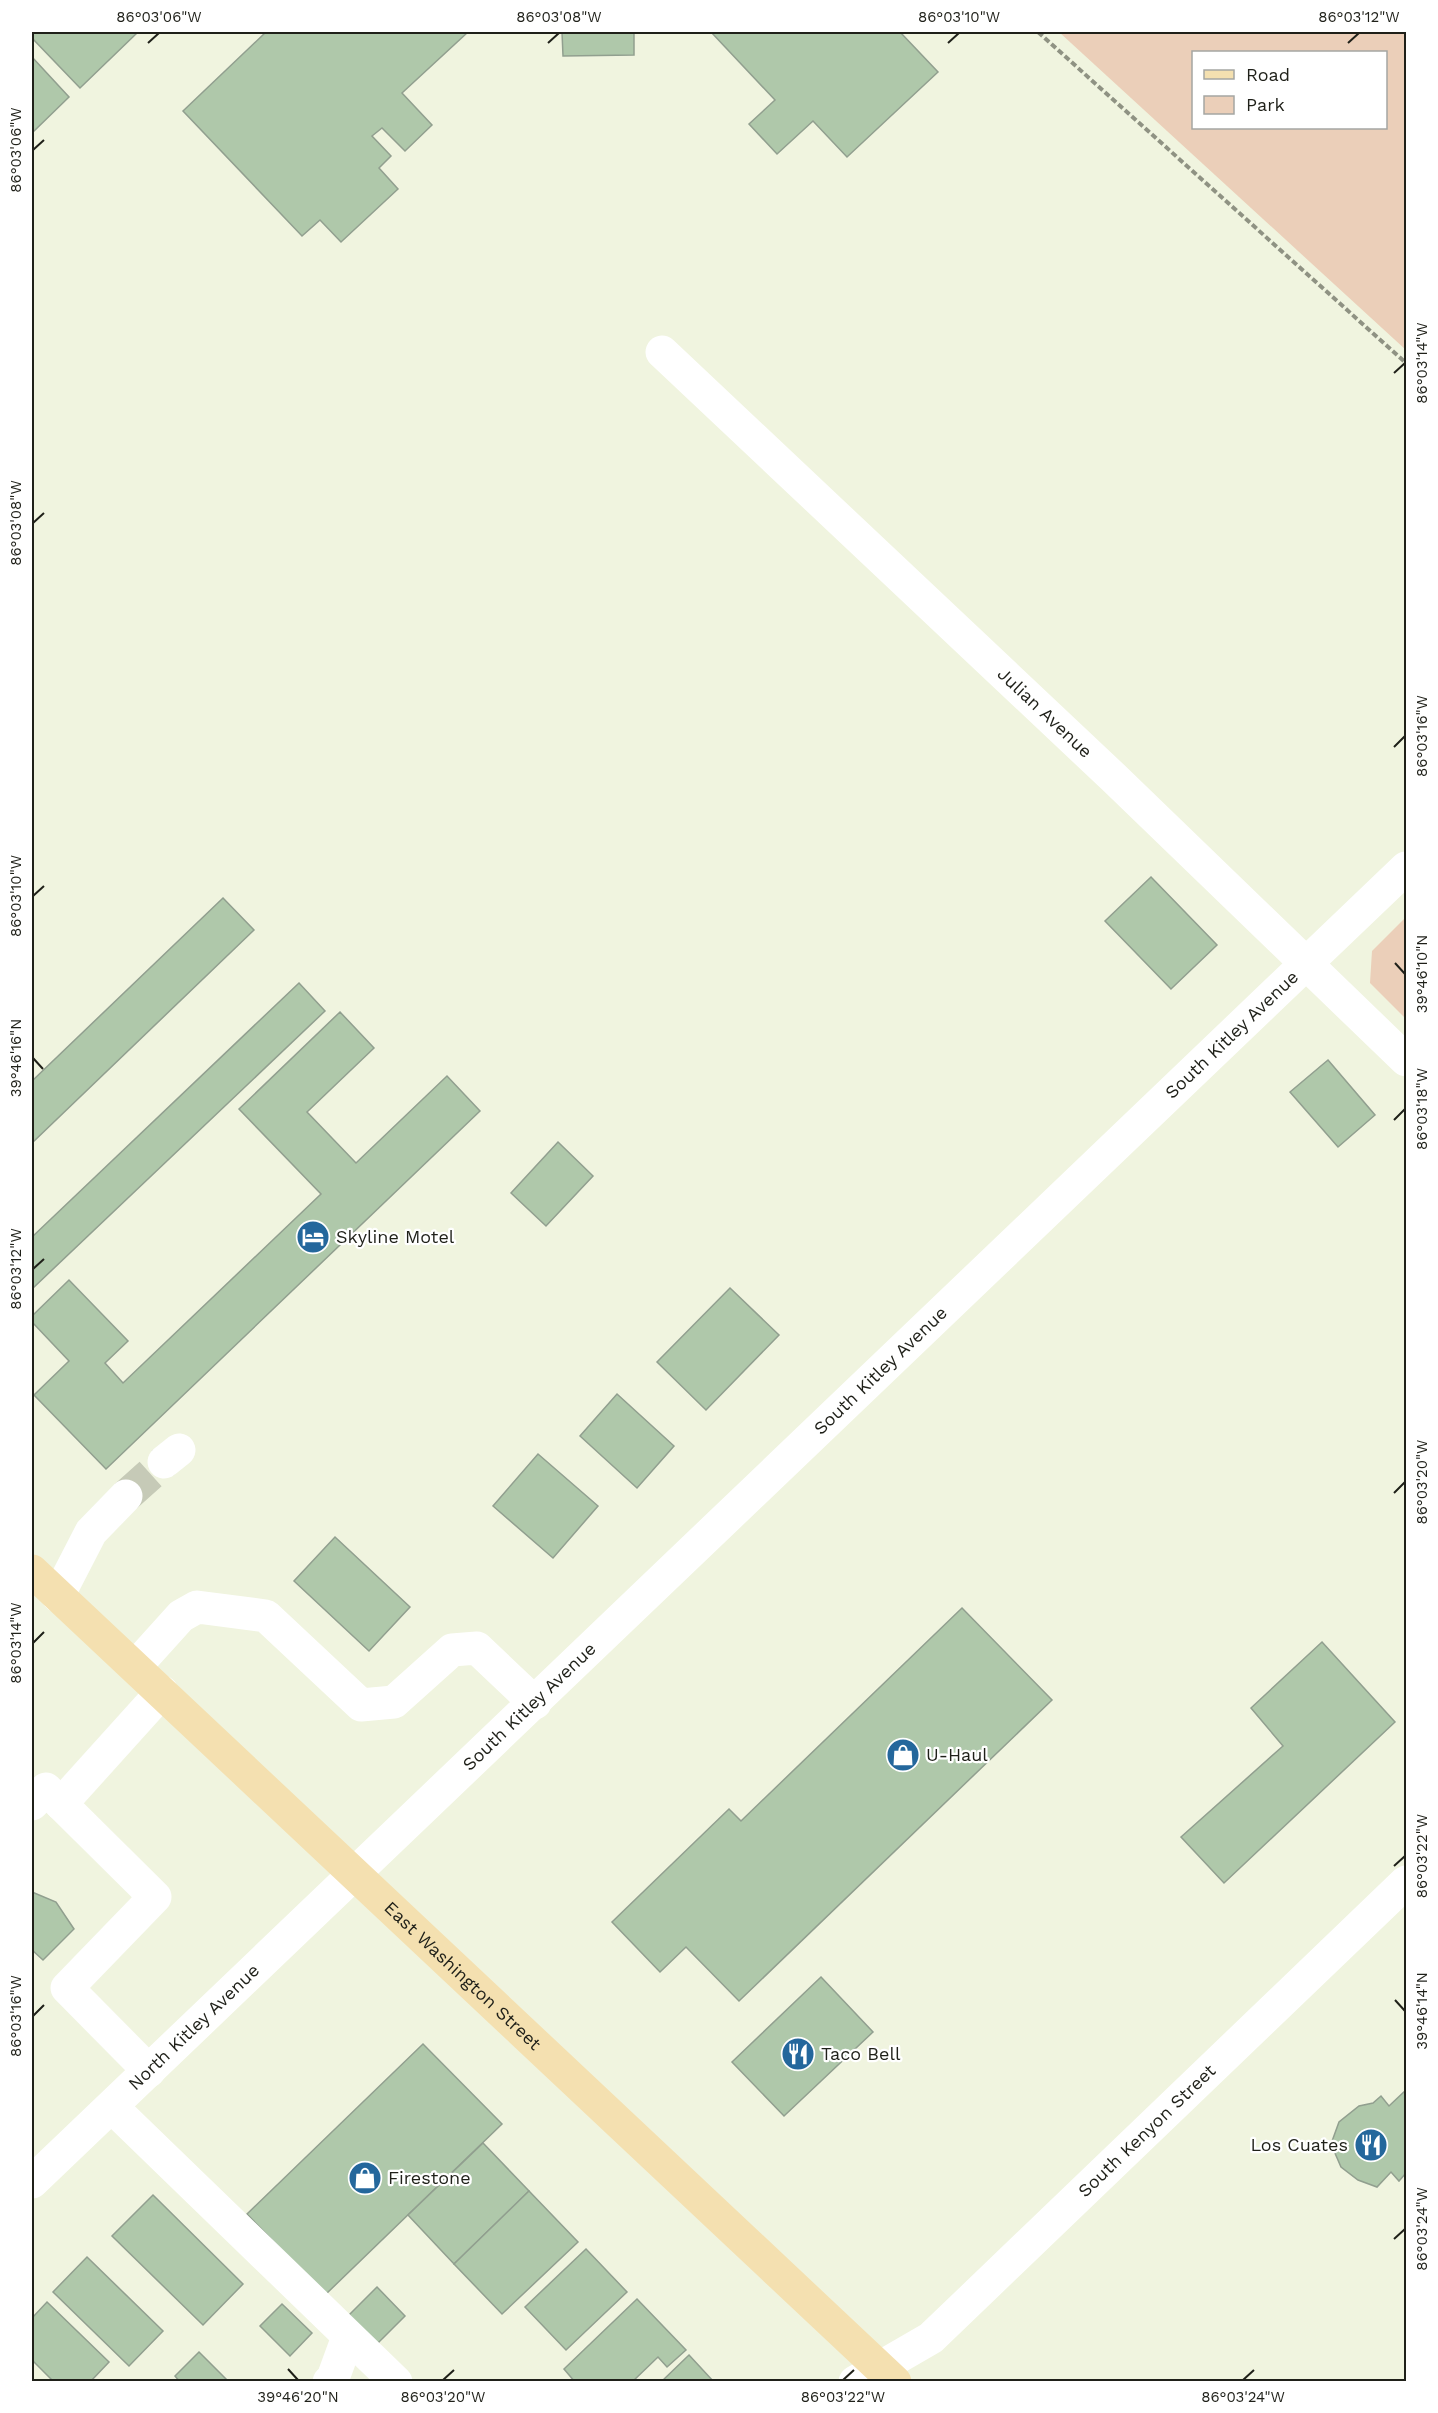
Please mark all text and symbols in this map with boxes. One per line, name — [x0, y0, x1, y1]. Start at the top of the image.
text: 86°03'06"W — [116, 8, 202, 26]
text: 86°03'08"W — [516, 8, 602, 26]
text: 86°03'10"W — [918, 8, 1000, 26]
text: 86°03'12"W — [1318, 8, 1400, 26]
legend — [1192, 51, 1387, 129]
text: Road — [1246, 64, 1290, 85]
text: Park — [1246, 94, 1285, 115]
text: 86°03'06"W — [7, 107, 25, 193]
text: 86°03'14"W — [1413, 322, 1431, 404]
text: 86°03'08"W — [7, 480, 25, 566]
street label: Julian Avenue — [994, 663, 1097, 762]
text: 86°03'16"W — [1413, 695, 1431, 777]
text: 86°03'10"W — [7, 855, 25, 937]
text: 39°46'10"N — [1413, 935, 1431, 1013]
street label: South Kitley Avenue — [1161, 966, 1302, 1103]
text: 39°46'16"N — [7, 1019, 25, 1097]
text: 86°03'18"W — [1413, 1068, 1431, 1150]
hotel icon: Skyline Motel — [295, 1219, 331, 1255]
place label: Skyline Motel — [336, 1226, 455, 1247]
text: 86°03'12"W — [7, 1228, 25, 1310]
street label: South Kitley Avenue — [809, 1302, 951, 1439]
text: 86°03'20"W — [1413, 1439, 1431, 1525]
text: 86°03'14"W — [7, 1602, 25, 1684]
street label: South Kitley Avenue — [458, 1638, 600, 1775]
shop icon: U-Haul — [885, 1737, 921, 1773]
place label: U-Haul — [926, 1744, 988, 1765]
text: 86°03'22"W — [1413, 1814, 1431, 1898]
street label: East Washington Street — [380, 1897, 546, 2054]
street label: North Kitley Avenue — [124, 1959, 263, 2094]
text: 39°46'14"N — [1413, 1972, 1431, 2050]
text: 86°03'16"W — [7, 1975, 25, 2057]
restaurant icon: Taco Bell — [780, 2036, 816, 2072]
place label: Taco Bell — [821, 2043, 901, 2064]
street label: South Kenyon Street — [1073, 2059, 1220, 2201]
restaurant icon: Los Cuates — [1353, 2127, 1389, 2163]
place label: Los Cuates — [1250, 2134, 1348, 2155]
shop icon: Firestone — [347, 2160, 383, 2196]
place label: Firestone — [388, 2167, 471, 2188]
text: 86°03'24"W — [1413, 2187, 1431, 2271]
text: 39°46'20"N — [257, 2388, 339, 2406]
text: 86°03'20"W — [400, 2388, 486, 2406]
text: 86°03'22"W — [801, 2388, 885, 2406]
text: 86°03'24"W — [1201, 2388, 1285, 2406]

